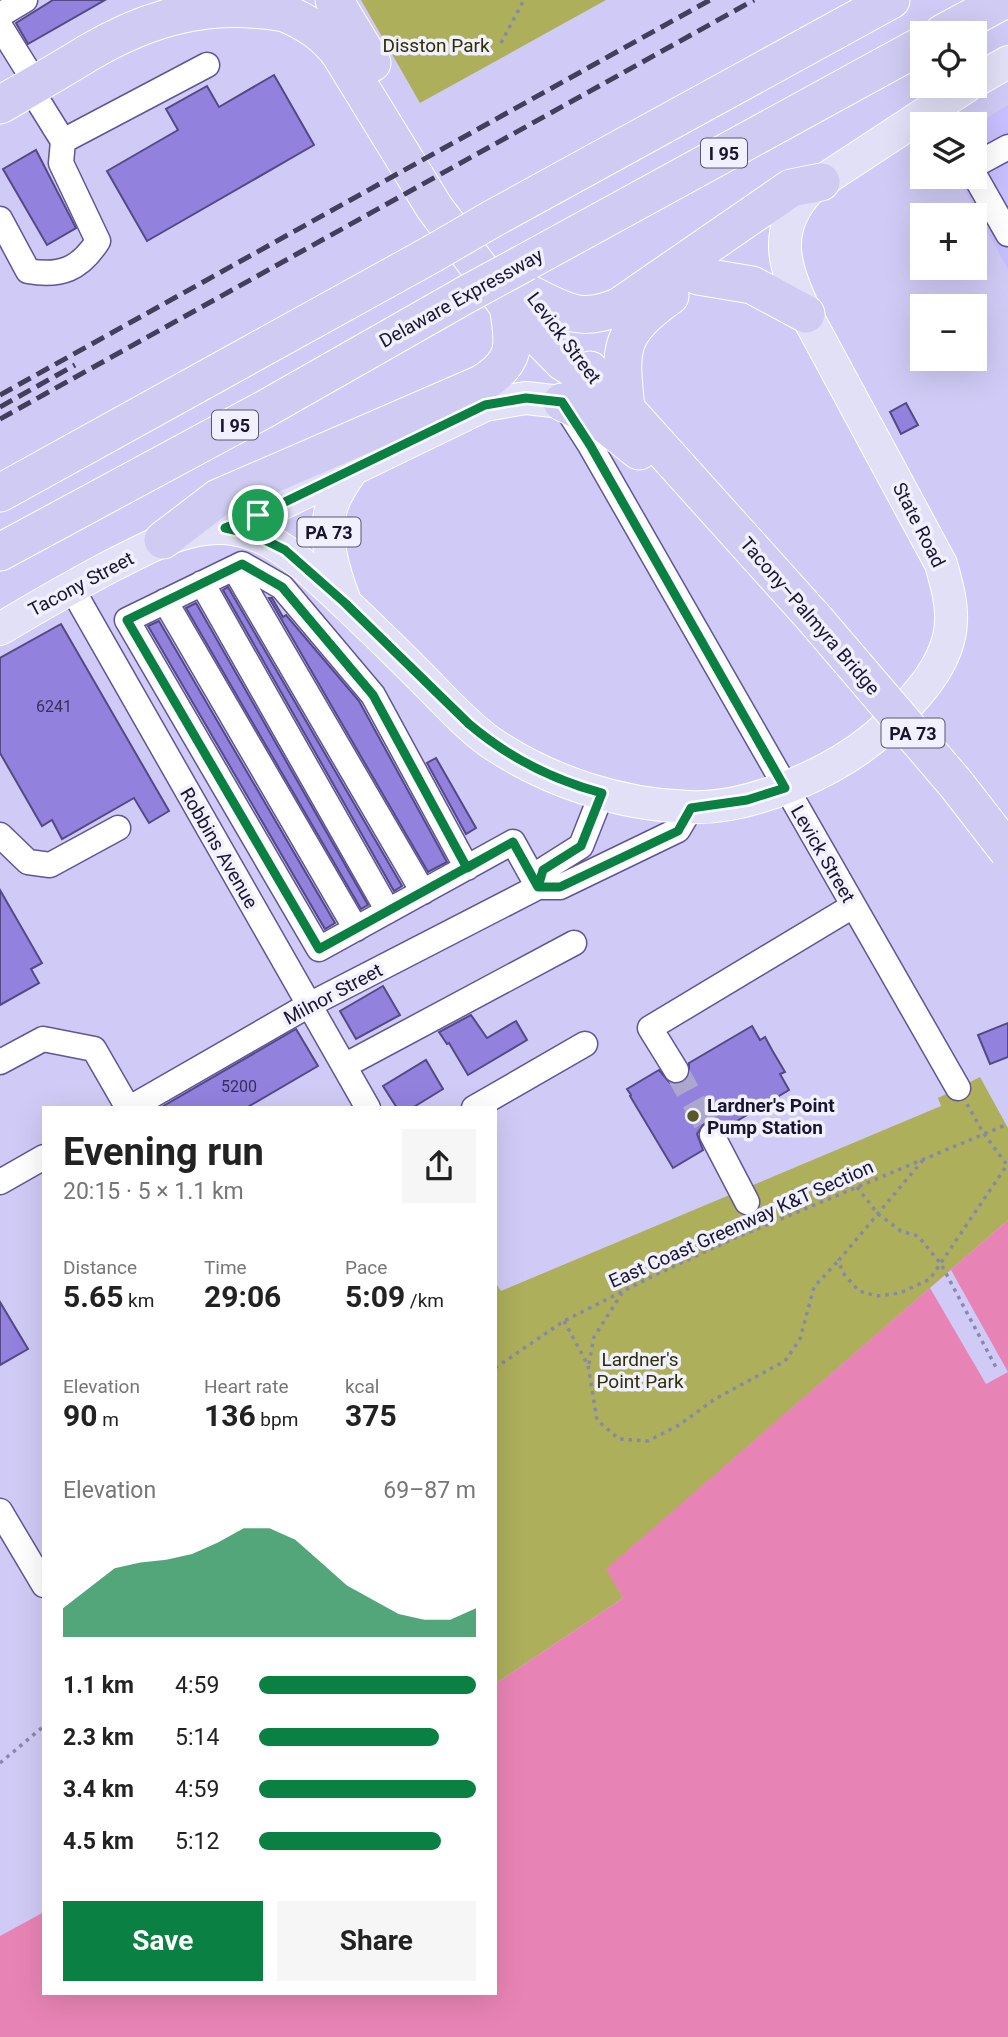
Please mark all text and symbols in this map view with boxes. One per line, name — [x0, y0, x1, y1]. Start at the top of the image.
map controls — [910, 21, 987, 371]
button: locate — [910, 21, 987, 98]
park label: Disston Park — [382, 34, 490, 57]
button: layers — [910, 112, 987, 189]
road number: I 95 — [701, 138, 747, 168]
button: + — [910, 203, 987, 280]
street label: Delaware Expressway — [375, 243, 547, 353]
street label: Levick Street — [522, 288, 606, 388]
button: − — [910, 294, 987, 371]
road number: I 95 — [212, 410, 258, 440]
street label: State Road — [888, 479, 950, 571]
pin — [228, 485, 288, 545]
icon: arrive — [239, 496, 277, 534]
road number: PA 73 — [298, 518, 360, 546]
street label: Tacony–Palmyra Bridge — [735, 532, 885, 700]
street label: Tacony Street — [25, 547, 137, 621]
house number: 6241 — [36, 697, 72, 716]
road number: PA 73 — [881, 718, 944, 748]
street label: Robbins Avenue — [175, 784, 263, 912]
street label: Levick Street — [786, 801, 860, 907]
street label: Milnor Street — [280, 958, 386, 1030]
house number: 5200 — [221, 1077, 257, 1096]
place label: Lardner's Point Pump Station — [707, 1094, 835, 1139]
marker: Lardner's Point Pump Station — [685, 1108, 701, 1124]
button: share — [402, 1129, 476, 1203]
text: Evening run — [63, 1130, 264, 1174]
street label: East Coast Greenway K&T Section — [605, 1155, 877, 1293]
text: 20:15 · 5 × 1.1 km — [63, 1178, 244, 1205]
text: Distance — [63, 1256, 137, 1279]
text: Time — [204, 1256, 247, 1279]
text: Pace — [345, 1256, 387, 1279]
text: 5.65 — [63, 1279, 123, 1314]
text: 29:06 — [204, 1279, 281, 1314]
text: 5:09 — [345, 1279, 405, 1314]
text: km — [123, 1289, 154, 1312]
text: /km — [405, 1289, 444, 1312]
park label: Lardner's Point Park — [596, 1348, 684, 1393]
text: Elevation — [63, 1375, 140, 1398]
text: Heart rate — [204, 1375, 289, 1398]
text: kcal — [345, 1375, 379, 1398]
text: 90 — [63, 1398, 97, 1433]
text: 136 — [204, 1398, 256, 1433]
text: 375 — [345, 1398, 397, 1433]
text: m — [97, 1408, 119, 1431]
text: bpm — [256, 1408, 298, 1431]
text: Elevation — [63, 1477, 156, 1504]
text: 69–87 m — [383, 1477, 476, 1504]
text: 1.1 km — [63, 1672, 134, 1699]
text: 4:59 — [175, 1672, 219, 1699]
text: 2.3 km — [63, 1724, 134, 1751]
text: 5:14 — [175, 1724, 219, 1751]
text: 3.4 km — [63, 1776, 134, 1803]
text: 4:59 — [175, 1776, 219, 1803]
text: 4.5 km — [63, 1828, 134, 1855]
text: 5:12 — [175, 1828, 219, 1855]
button: Save — [63, 1901, 263, 1981]
button: Share — [277, 1901, 476, 1981]

